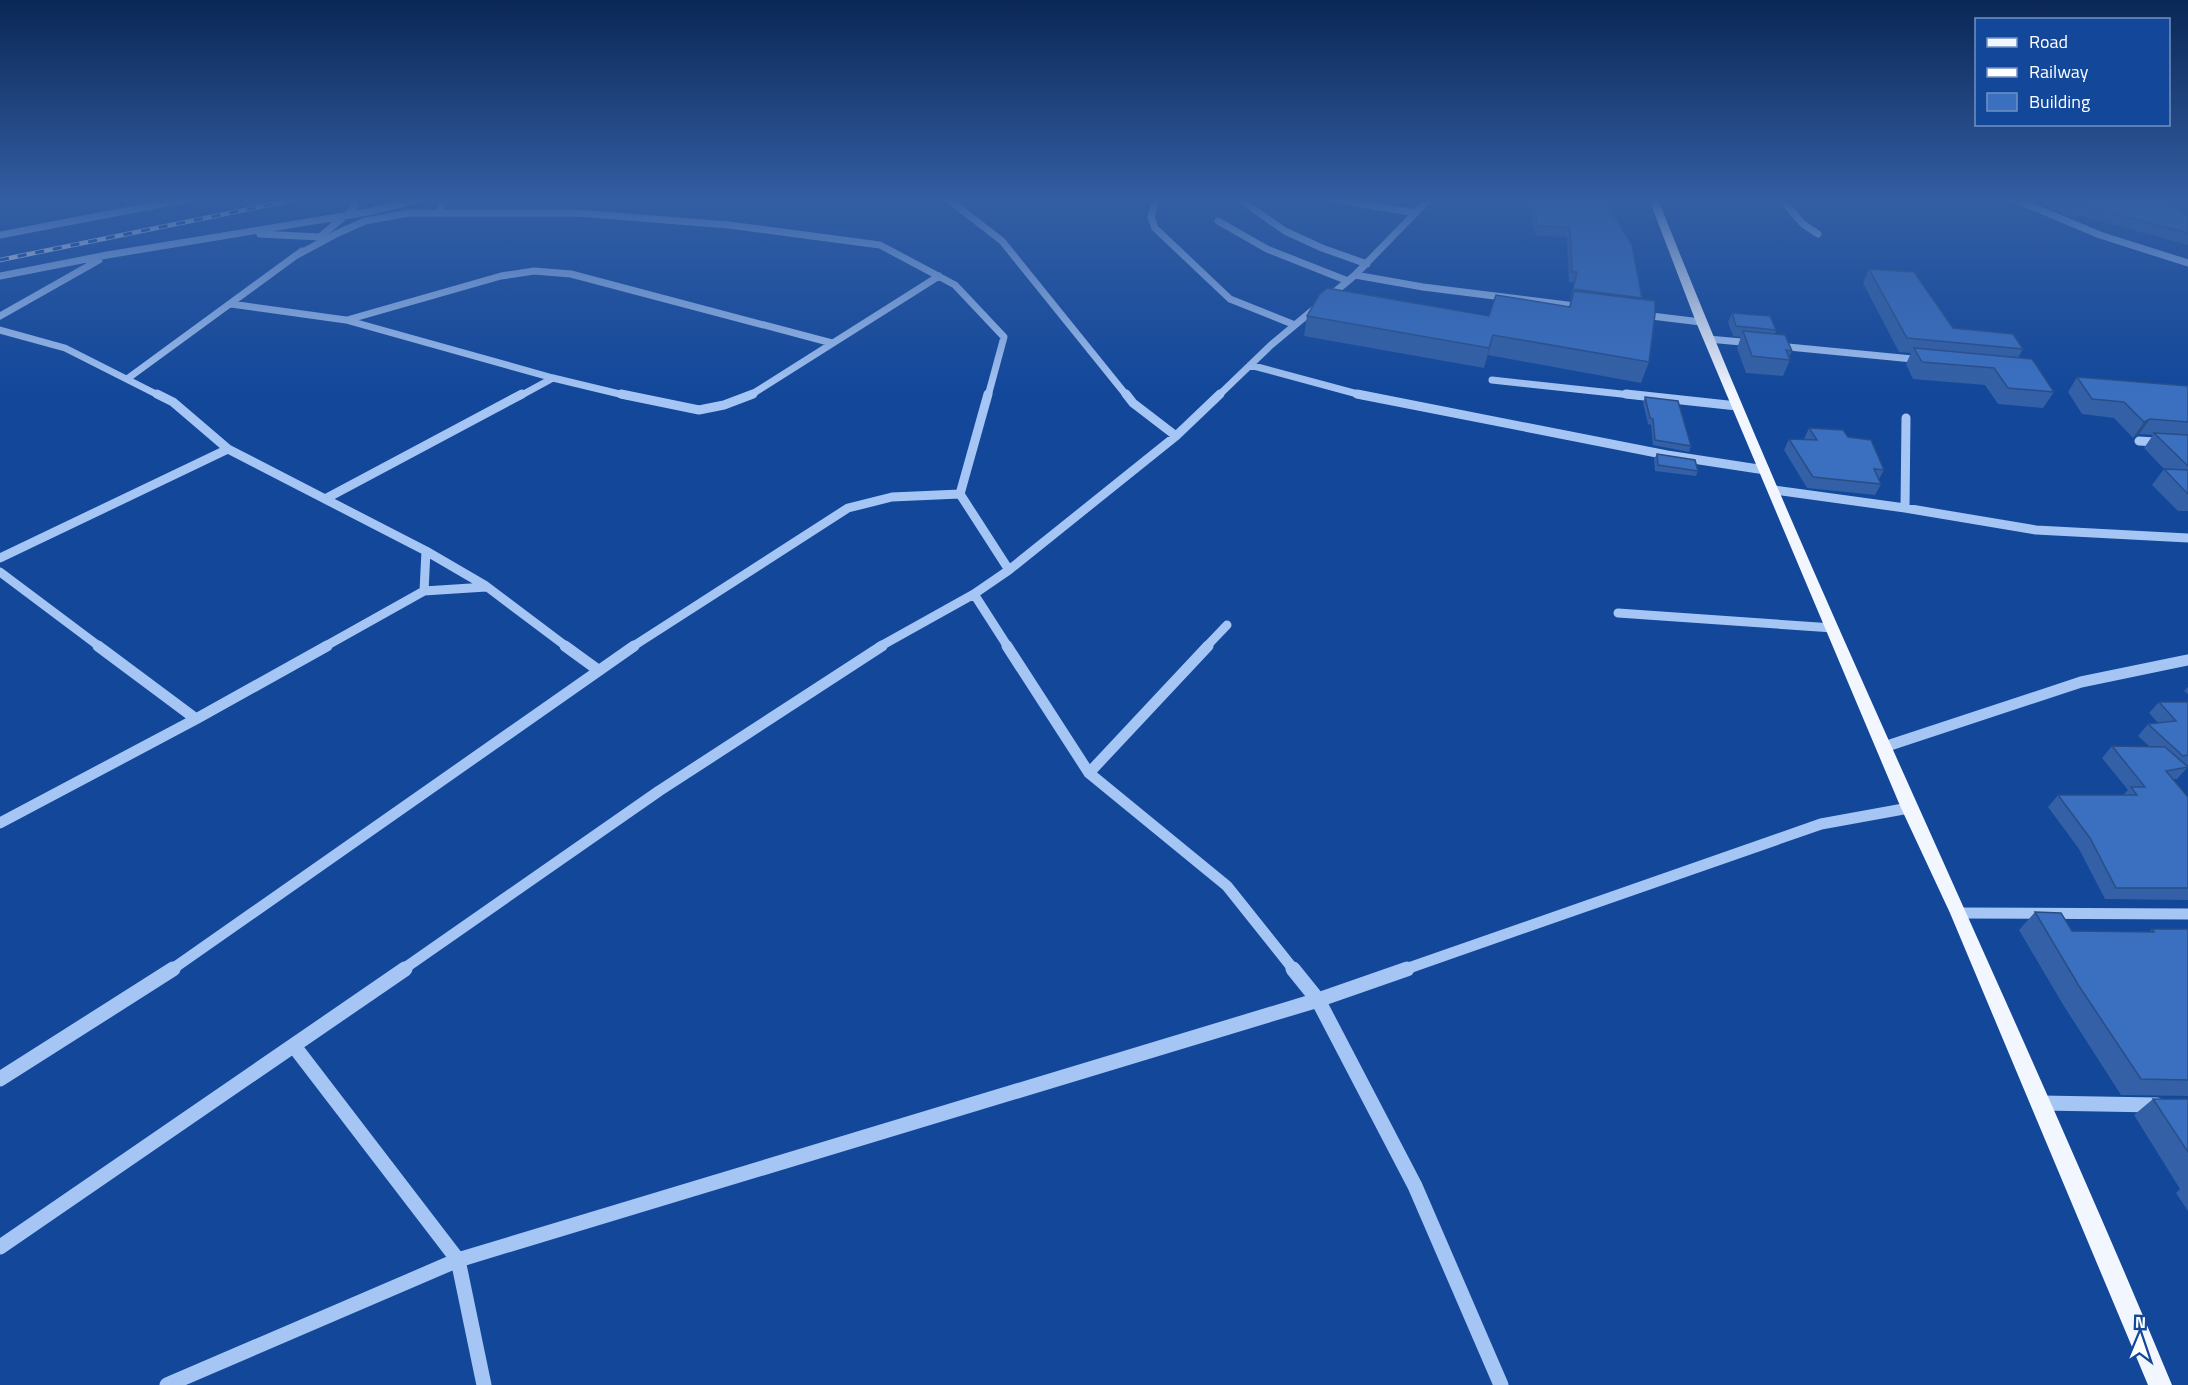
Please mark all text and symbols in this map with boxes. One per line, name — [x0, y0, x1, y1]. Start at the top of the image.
legend — [1975, 18, 2170, 126]
text: Road — [2029, 28, 2068, 55]
text: Railway — [2029, 58, 2089, 85]
text: Building — [2029, 88, 2090, 115]
north arrow — [2110, 1307, 2170, 1367]
text: N — [2135, 1310, 2146, 1334]

